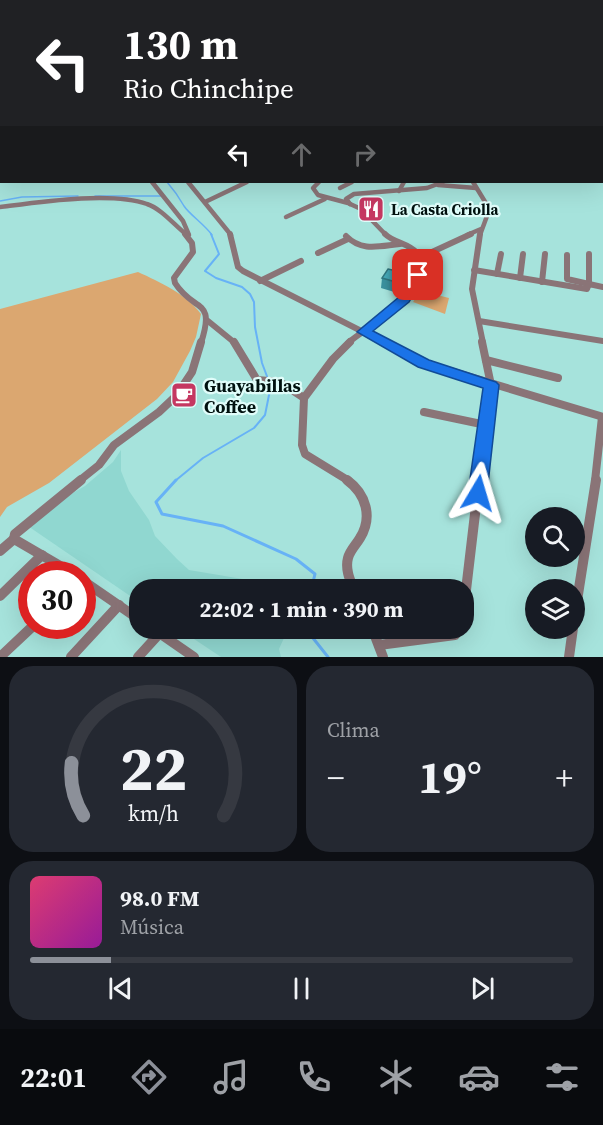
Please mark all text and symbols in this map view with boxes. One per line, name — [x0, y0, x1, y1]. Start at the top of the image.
text: 130 m — [123, 15, 238, 73]
icon: left — [24, 24, 102, 102]
text: Rio Chinchipe — [123, 70, 294, 107]
icon: left — [222, 138, 255, 171]
icon: ahead — [285, 138, 318, 171]
icon: right — [348, 138, 381, 171]
restaurant icon: La Casta Criolla — [356, 194, 386, 224]
place label: La Casta Criolla — [391, 199, 500, 220]
pin — [392, 249, 443, 300]
icon: arrive — [401, 258, 434, 291]
place label: Guayabillas Coffee — [204, 373, 301, 419]
cafe icon: Guayabillas Coffee — [169, 380, 199, 410]
position arrow — [446, 461, 510, 525]
map controls — [525, 507, 585, 639]
button: search — [525, 507, 585, 567]
speed limit sign: 30 — [18, 561, 96, 639]
button: layers — [525, 579, 585, 639]
text: 22:02 · 1 min · 390 m — [200, 594, 403, 624]
text: Clima — [327, 716, 380, 744]
text: 22 — [119, 725, 187, 811]
text: 19° — [418, 746, 482, 808]
text: − — [327, 755, 345, 800]
text: + — [555, 755, 573, 800]
text: km/h — [127, 799, 179, 828]
text: 98.0 FM — [120, 883, 199, 913]
text: Música — [120, 913, 184, 941]
icon: previous — [104, 972, 137, 1005]
icon: pause — [285, 972, 318, 1005]
icon: next — [466, 972, 499, 1005]
icon: directions — [128, 1056, 170, 1098]
icon: music — [210, 1056, 252, 1098]
icon: phone — [293, 1056, 335, 1098]
icon: climate — [375, 1056, 417, 1098]
icon: car — [458, 1056, 500, 1098]
icon: filters — [541, 1056, 583, 1098]
text: 22:01 — [20, 1059, 87, 1096]

